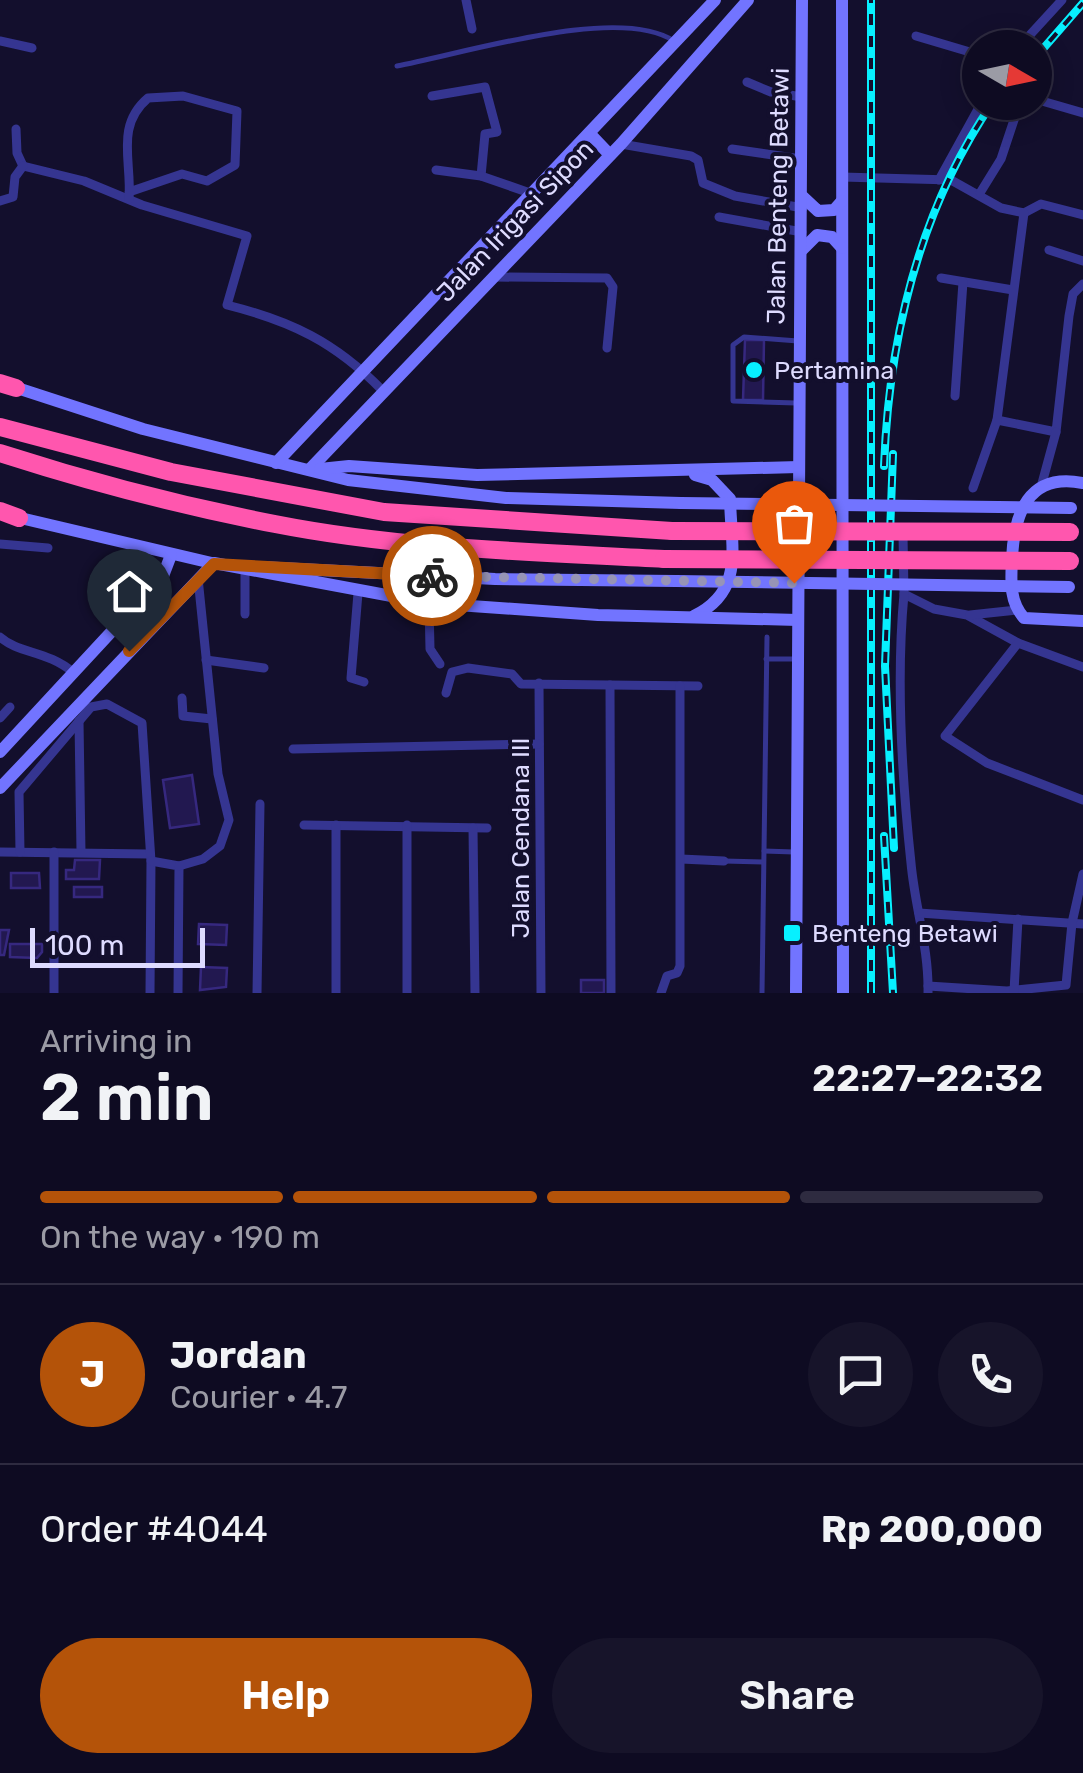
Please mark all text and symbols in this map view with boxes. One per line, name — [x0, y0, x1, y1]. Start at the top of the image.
north arrow — [962, 30, 1052, 120]
map controls — [962, 30, 1052, 120]
street label: Jalan Benteng Betawi — [761, 67, 795, 325]
street label: Jalan Irigasi Sipon — [431, 134, 599, 308]
place label: Pertamina — [774, 356, 894, 385]
marker: Pertamina — [743, 359, 765, 381]
pin — [752, 481, 837, 584]
icon: bag — [767, 496, 822, 551]
courier — [382, 526, 482, 626]
pin — [87, 549, 172, 652]
icon: bike — [405, 549, 460, 604]
icon: home — [102, 564, 157, 619]
street label: Jalan Cendana III — [506, 738, 535, 938]
place label: Benteng Betawi — [812, 919, 998, 948]
marker: Benteng Betawi — [781, 922, 803, 944]
scale bar — [30, 923, 205, 968]
text: 100 m — [45, 929, 124, 962]
text: Arriving in — [40, 1022, 192, 1060]
text: 22:27–22:32 — [812, 1055, 1043, 1101]
text: 2 min — [40, 1059, 214, 1136]
text: On the way · 190 m — [40, 1218, 320, 1256]
button: chat — [808, 1322, 913, 1427]
button: phone — [938, 1322, 1043, 1427]
text: Jordan — [170, 1332, 307, 1378]
text: J — [80, 1351, 105, 1397]
text: Courier · 4.7 — [170, 1378, 347, 1416]
text: Order #4044 — [40, 1506, 268, 1552]
text: Rp 200,000 — [821, 1506, 1043, 1552]
button: Help — [40, 1638, 532, 1753]
button: Share — [552, 1638, 1043, 1753]

